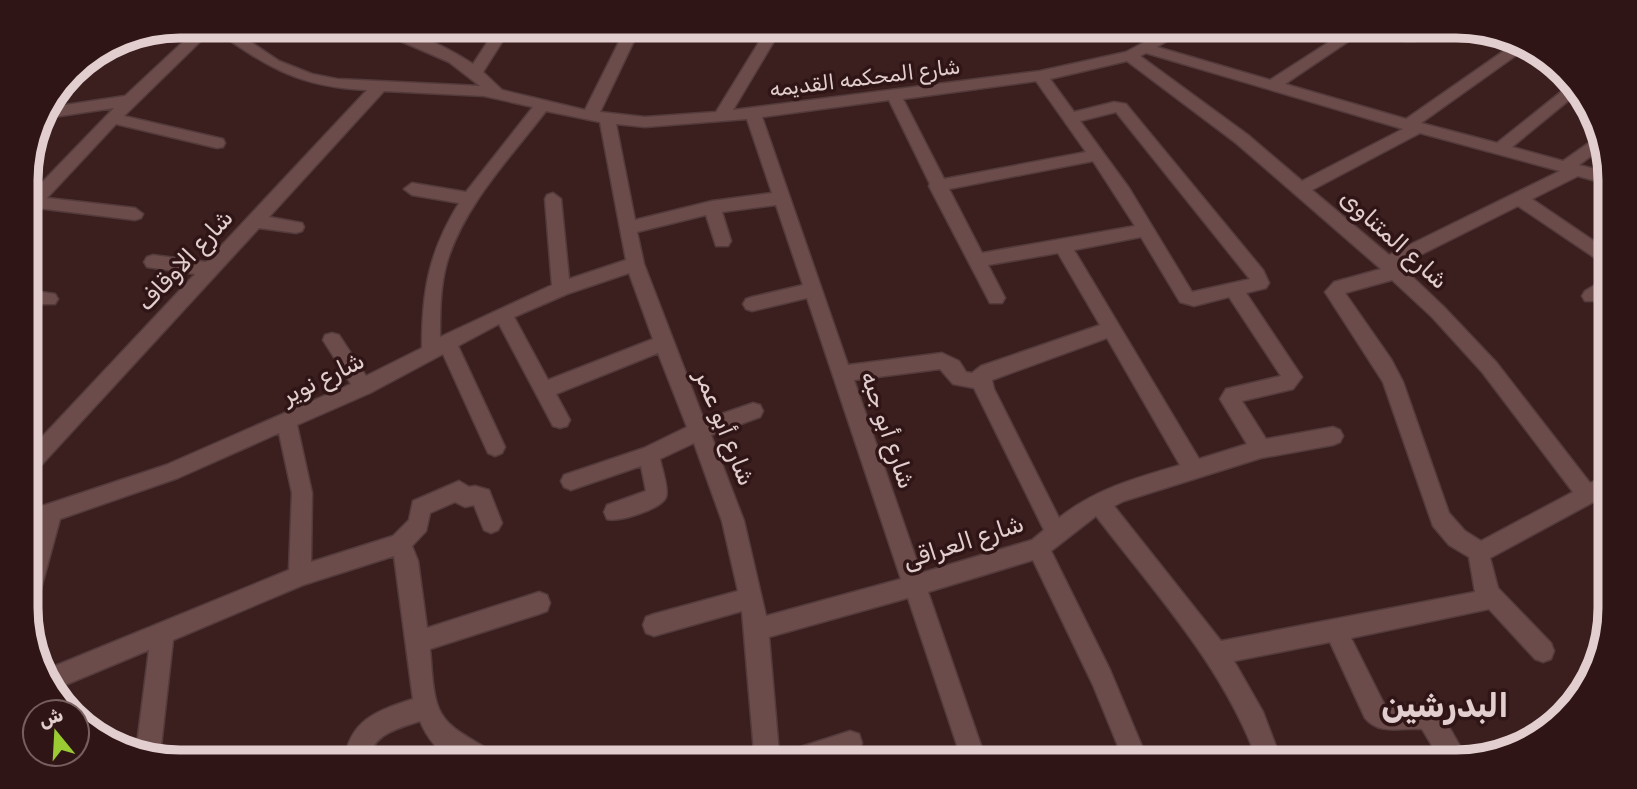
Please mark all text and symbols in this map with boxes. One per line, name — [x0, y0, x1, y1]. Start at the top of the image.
street label: شارع المحكمه القديمه — [768, 53, 962, 104]
street label: شارع المتناوى — [1333, 183, 1454, 296]
street label: شارع الاوقاف — [131, 204, 240, 318]
street label: شارع نوير — [275, 346, 370, 413]
street label: شارع أبو عمر — [687, 364, 761, 490]
street label: شارع أبو جبه — [853, 368, 921, 493]
street label: شارع العراقى — [899, 509, 1028, 577]
district label: البدرشين — [1381, 686, 1509, 725]
north arrow — [21, 698, 91, 768]
text: ش — [36, 703, 66, 732]

